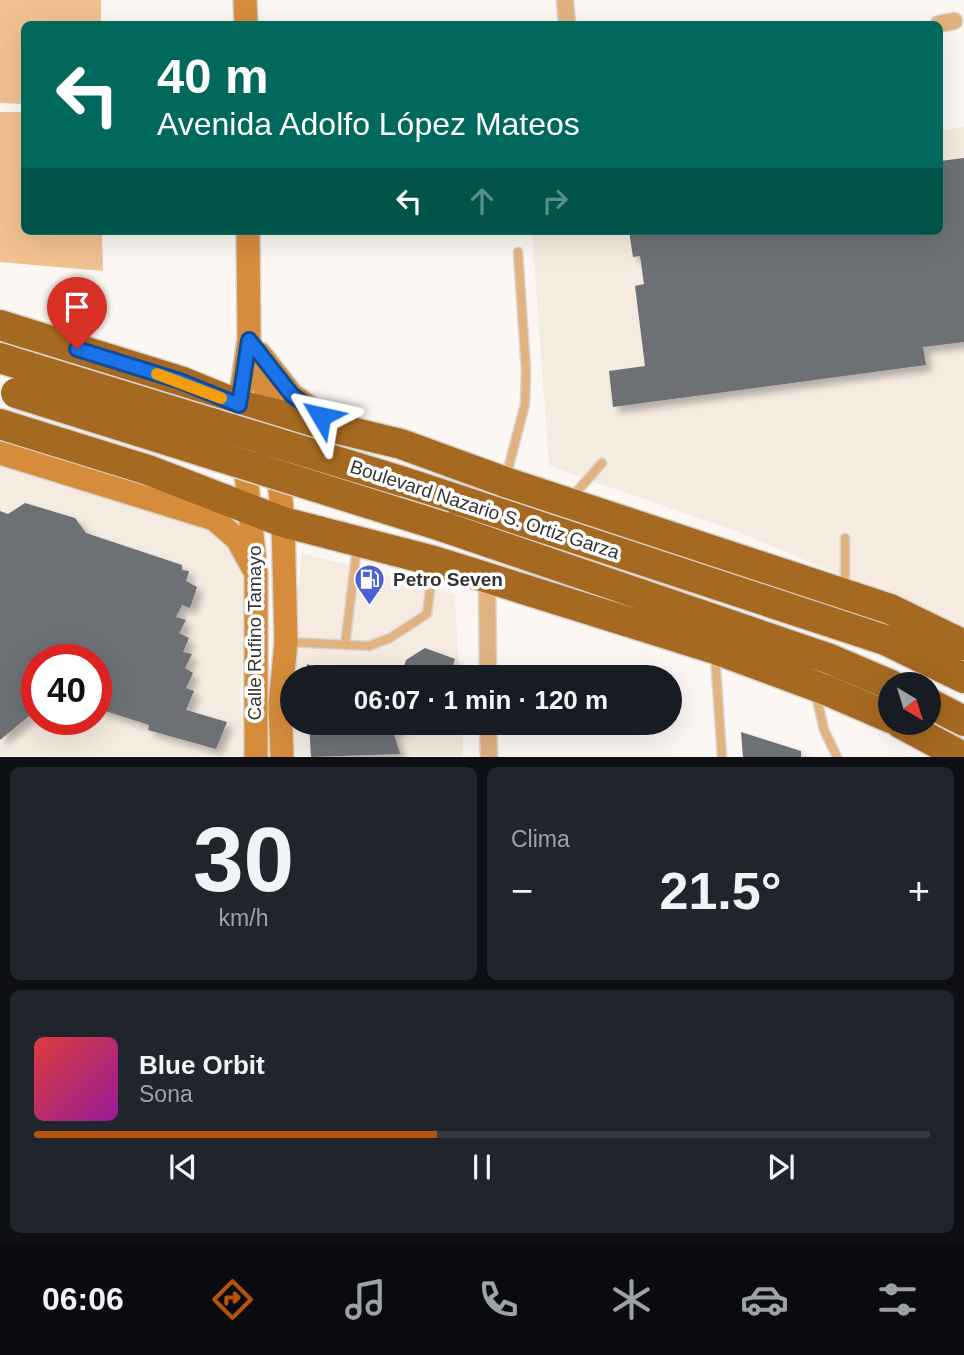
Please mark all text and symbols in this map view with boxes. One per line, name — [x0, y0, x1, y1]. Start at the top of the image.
icon: left — [42, 49, 133, 140]
text: 40 m — [157, 49, 269, 103]
text: Avenida Adolfo López Mateos — [157, 106, 580, 142]
icon: left — [390, 182, 428, 220]
icon: ahead — [463, 182, 501, 220]
icon: right — [536, 182, 574, 220]
pin — [47, 277, 107, 349]
icon: arrive — [58, 288, 96, 326]
position arrow — [284, 379, 358, 453]
street label: Boulevard Nazario S. Ortiz Garza — [348, 456, 623, 563]
street label: Calle Rufino Tamayo — [244, 546, 265, 720]
fuel station icon: Petro Seven — [353, 562, 387, 606]
place label: Petro Seven — [393, 569, 503, 590]
speed limit sign: 40 — [21, 644, 112, 735]
north arrow — [878, 672, 942, 735]
map controls — [878, 672, 941, 735]
text: 06:07 · 1 min · 120 m — [354, 685, 608, 715]
text: 30 — [193, 809, 294, 910]
text: Clima — [511, 826, 570, 852]
text: 21.5° — [659, 862, 782, 920]
text: − — [511, 870, 533, 912]
text: + — [908, 870, 930, 912]
text: km/h — [219, 905, 268, 931]
text: Blue Orbit — [139, 1050, 265, 1080]
text: Sona — [139, 1081, 193, 1107]
icon: previous — [164, 1148, 202, 1186]
icon: pause — [463, 1148, 501, 1186]
icon: next — [762, 1148, 800, 1186]
icon: directions — [208, 1275, 257, 1324]
icon: music — [341, 1275, 390, 1324]
icon: phone — [474, 1275, 523, 1324]
icon: climate — [607, 1275, 656, 1324]
icon: car — [740, 1275, 789, 1324]
icon: filters — [873, 1275, 922, 1324]
text: 06:06 — [42, 1281, 124, 1317]

